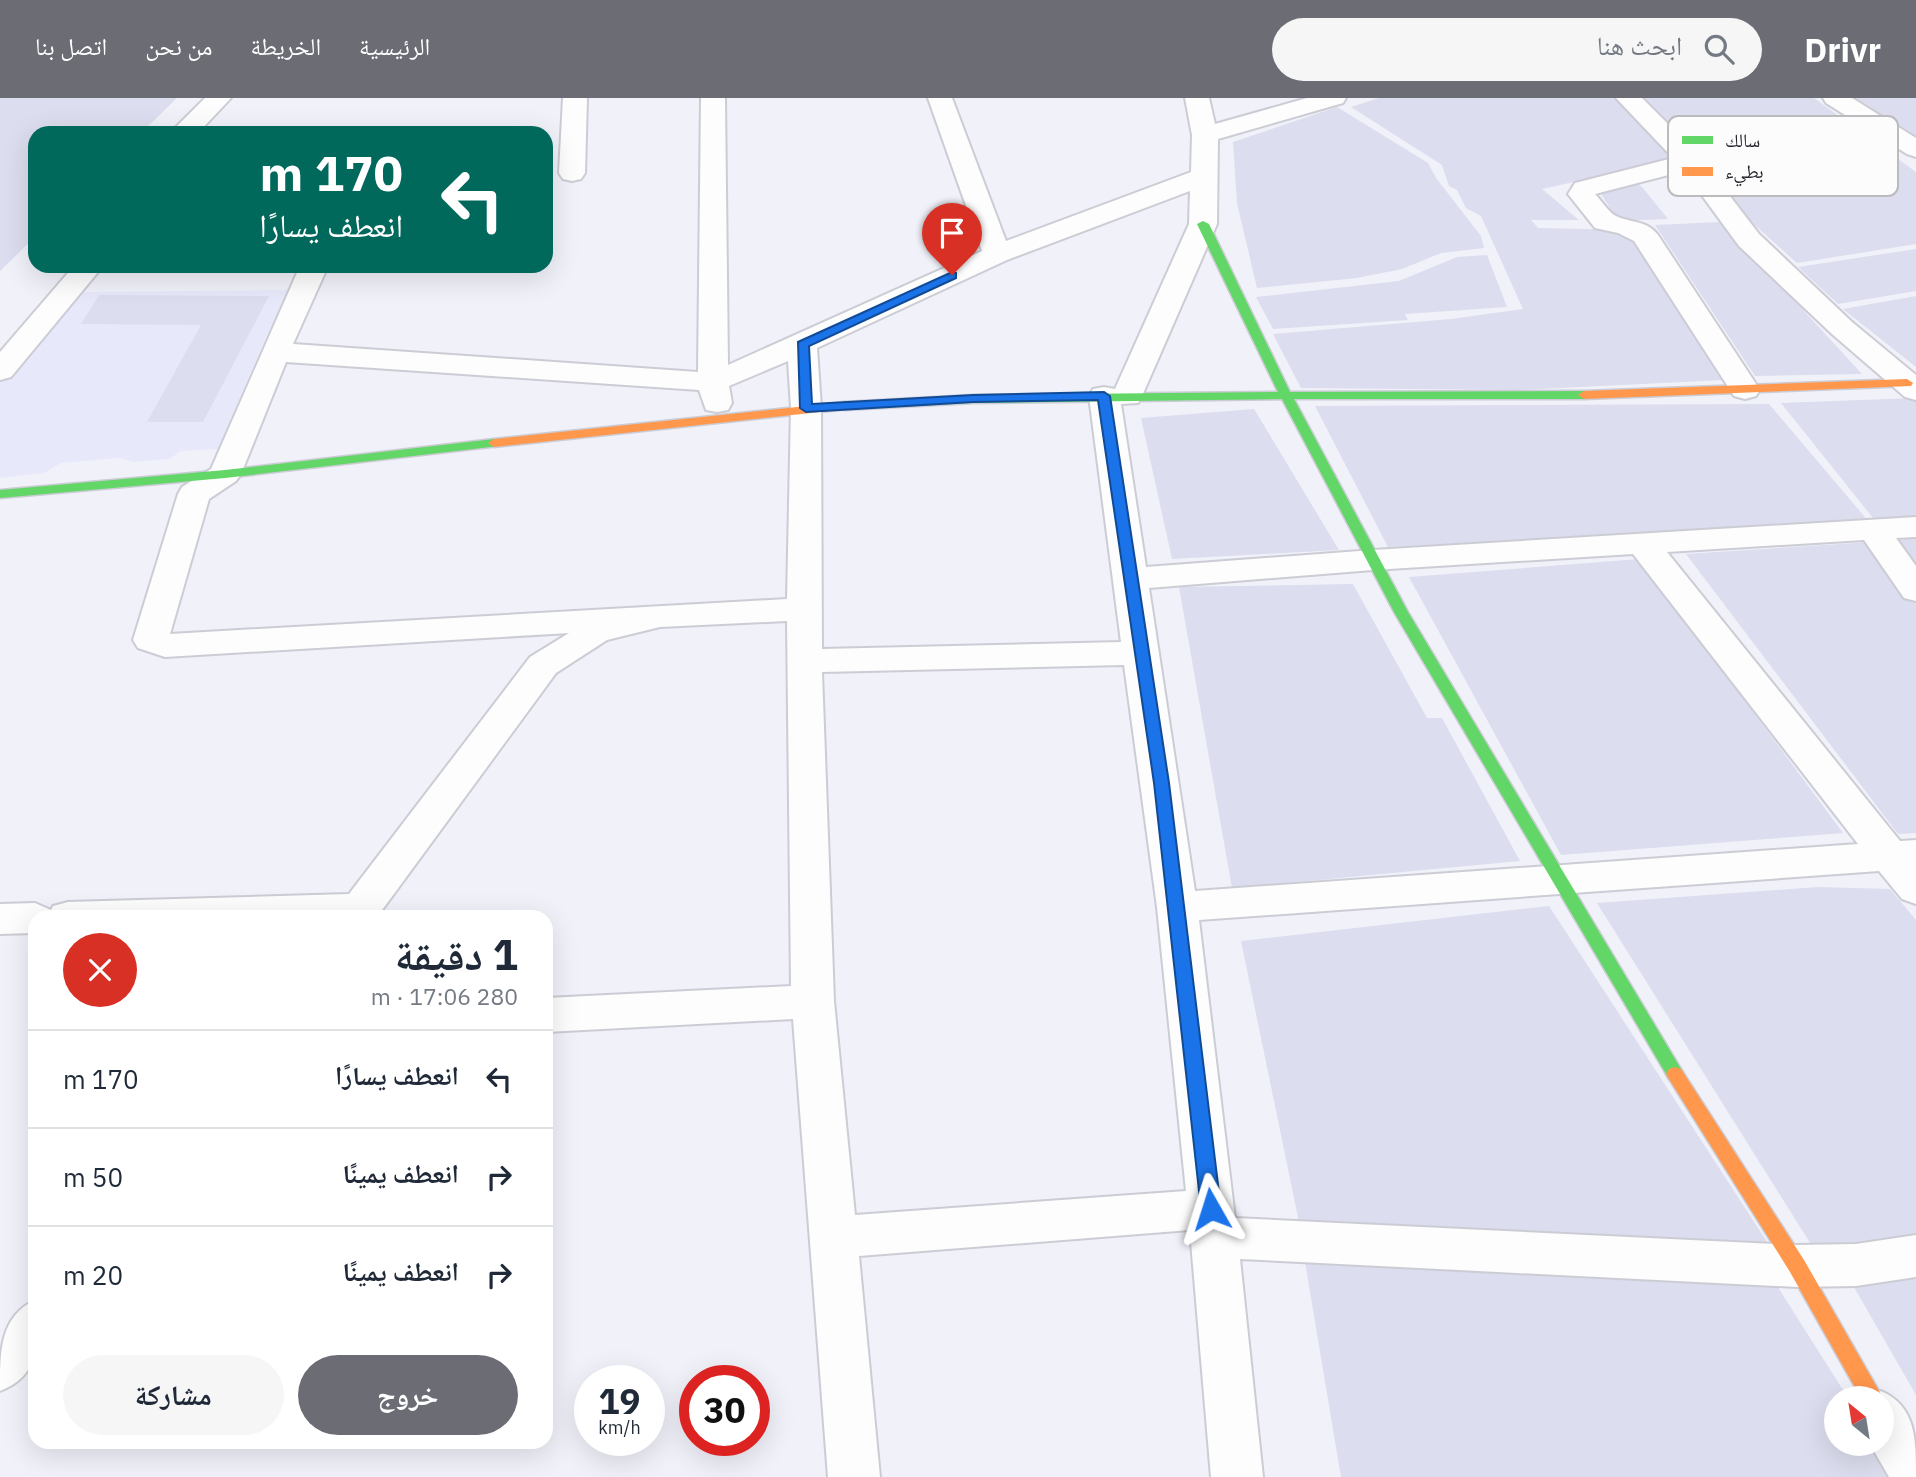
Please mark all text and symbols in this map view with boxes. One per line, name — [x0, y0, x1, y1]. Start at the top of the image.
search box — [1272, 18, 1762, 81]
text: ابحث هنا — [1597, 28, 1682, 62]
text: Drivr — [1804, 28, 1881, 71]
text: اتصل بنا — [35, 30, 107, 62]
text: من نحن — [145, 30, 212, 62]
text: الخريطة — [250, 30, 321, 62]
text: الرئيسية — [359, 30, 430, 62]
icon: search — [1700, 30, 1738, 68]
legend — [1668, 116, 1898, 196]
text: سالك — [1725, 128, 1760, 152]
text: 170 m — [259, 141, 403, 204]
icon: left — [427, 154, 518, 245]
text: بطيء — [1725, 159, 1764, 187]
pin — [922, 203, 982, 275]
text: انعطف يسارًا — [259, 204, 403, 246]
icon: arrive — [933, 214, 971, 252]
text: 1 دقيقة — [395, 927, 518, 982]
button: close — [63, 933, 137, 1007]
text: 280 m · 17:06 — [371, 981, 518, 1011]
text: انعطف يسارًا — [335, 1058, 459, 1092]
icon: left — [480, 1060, 518, 1098]
text: 170 m — [63, 1062, 139, 1096]
text: انعطف يمينًا — [343, 1156, 459, 1190]
icon: right — [480, 1158, 518, 1196]
text: 50 m — [63, 1160, 123, 1194]
position arrow — [1174, 1172, 1248, 1246]
text: انعطف يمينًا — [343, 1254, 459, 1288]
icon: right — [480, 1256, 518, 1294]
text: 20 m — [63, 1258, 123, 1292]
button: مشاركة — [63, 1355, 284, 1435]
button: خروج — [298, 1355, 518, 1435]
speed limit sign: 30 — [679, 1365, 770, 1456]
text: 19 — [598, 1378, 641, 1424]
north arrow — [1824, 1386, 1894, 1456]
map controls — [1824, 1386, 1894, 1456]
text: km/h — [598, 1416, 641, 1439]

